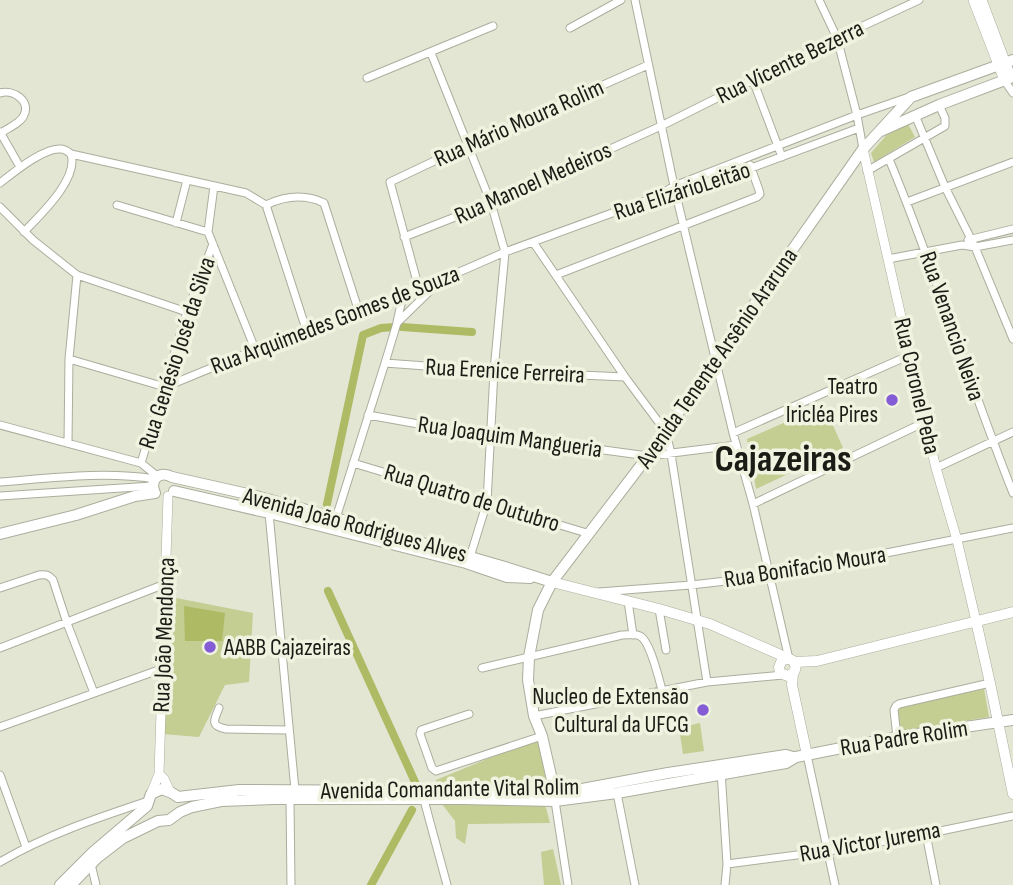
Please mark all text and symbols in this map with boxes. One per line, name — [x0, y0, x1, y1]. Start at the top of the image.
street label: Rua Vicente Bezerra — [712, 14, 868, 110]
street label: Rua Mário Moura Rolim — [430, 73, 608, 173]
street label: Rua Manoel Medeiros — [450, 135, 616, 231]
street label: Rua ElizárioLeitão — [610, 155, 754, 227]
street label: Avenida Tenente Arsênio Araruna — [629, 242, 804, 475]
street label: Rua Venancio Neiva — [913, 248, 991, 404]
street label: Rua Genésio José da Silva — [132, 253, 222, 453]
street label: Rua Arquimedes Gomes de Souza — [207, 259, 463, 381]
street label: Rua Coronel Peba — [887, 315, 947, 457]
street label: Rua Erenice Ferreira — [425, 352, 585, 390]
place label: Teatro Iricléa Pires — [786, 372, 878, 429]
marker: Teatro Iricléa Pires — [884, 392, 900, 408]
street label: Rua Joaquim Mangueria — [416, 410, 604, 464]
district label: Cajazeiras — [714, 437, 852, 482]
street label: Rua Quatro de Outubro — [381, 458, 563, 538]
street label: Avenida João Rodrigues Alves — [239, 481, 470, 569]
street label: Rua Bonifacio Moura — [722, 540, 888, 594]
street label: Rua João Mendonça — [147, 557, 181, 713]
place label: AABB Cajazeiras — [223, 633, 351, 662]
marker: AABB Cajazeiras — [202, 639, 218, 655]
place label: Nucleo de Extensão Cultural da UFCG — [532, 682, 689, 739]
marker: Nucleo de Extensão Cultural da UFCG — [695, 702, 711, 718]
street label: Rua Padre Rolim — [838, 714, 970, 762]
street label: Avenida Comandante Vital Rolim — [319, 772, 580, 806]
street label: Rua Victor Jurema — [797, 815, 943, 869]

